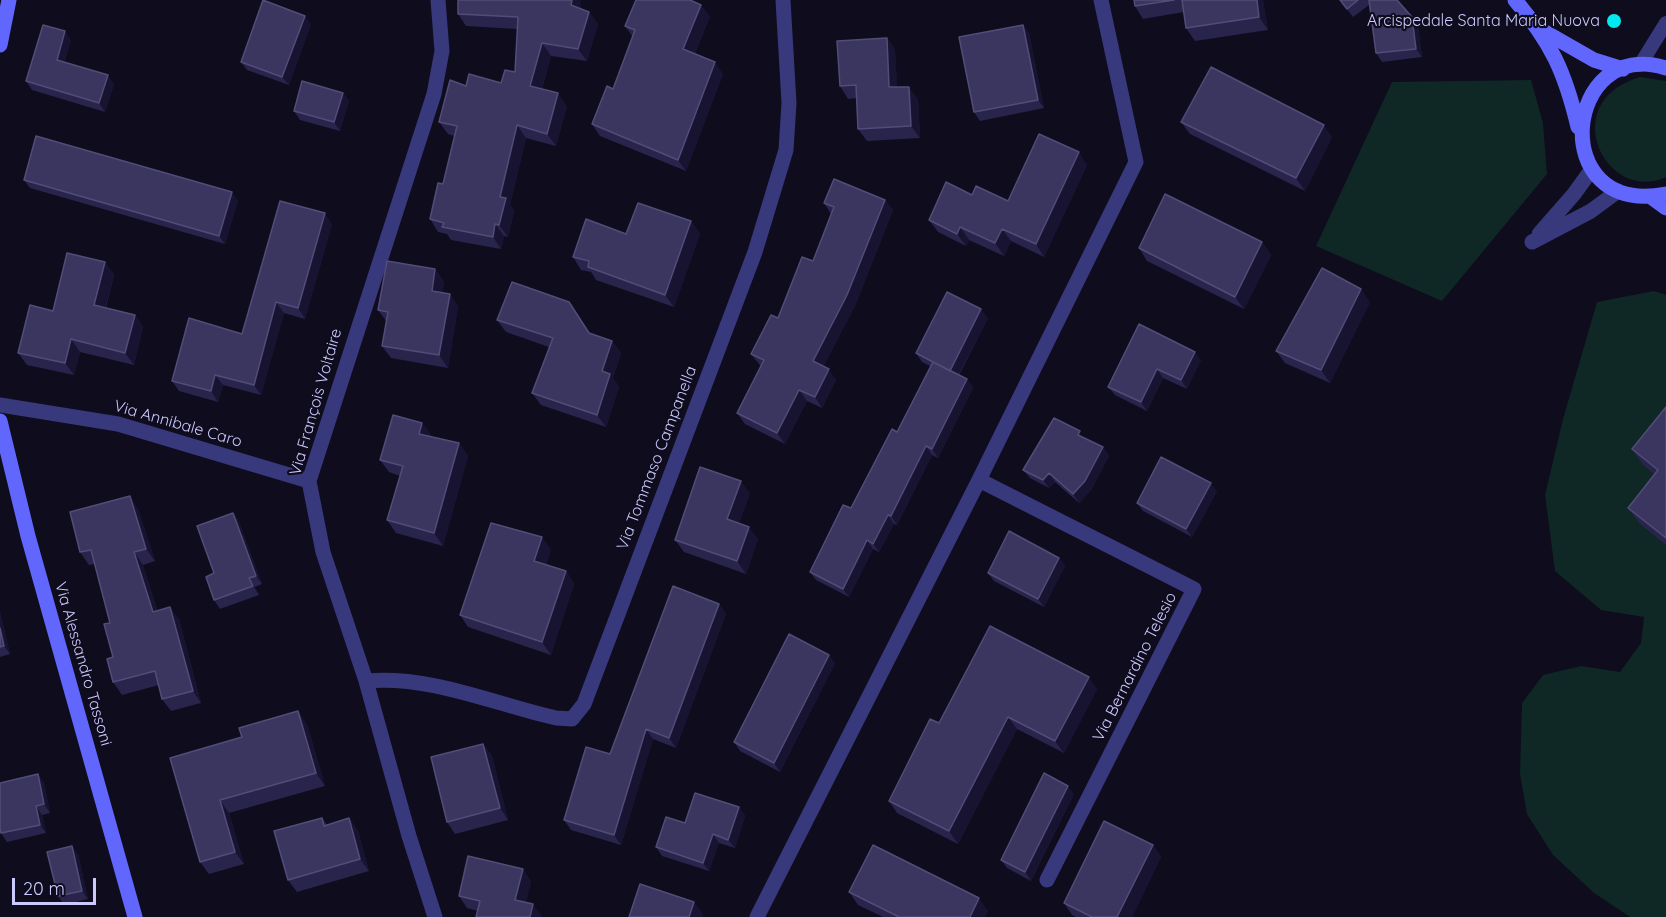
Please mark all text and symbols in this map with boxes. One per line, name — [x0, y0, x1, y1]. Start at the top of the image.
place label: Arcispedale Santa Maria Nuova — [1367, 11, 1600, 31]
marker: Arcispedale Santa Maria Nuova — [1605, 12, 1623, 30]
street label: Via François Voltaire — [286, 326, 346, 478]
street label: Via Tommaso Campanella — [613, 363, 701, 553]
street label: Via Annibale Caro — [112, 397, 244, 451]
street label: Via Alessandro Tassoni — [50, 580, 116, 748]
street label: Via Bernardino Telesio — [1089, 589, 1181, 745]
scale bar — [15, 866, 99, 904]
text: 20 m — [23, 877, 65, 900]

